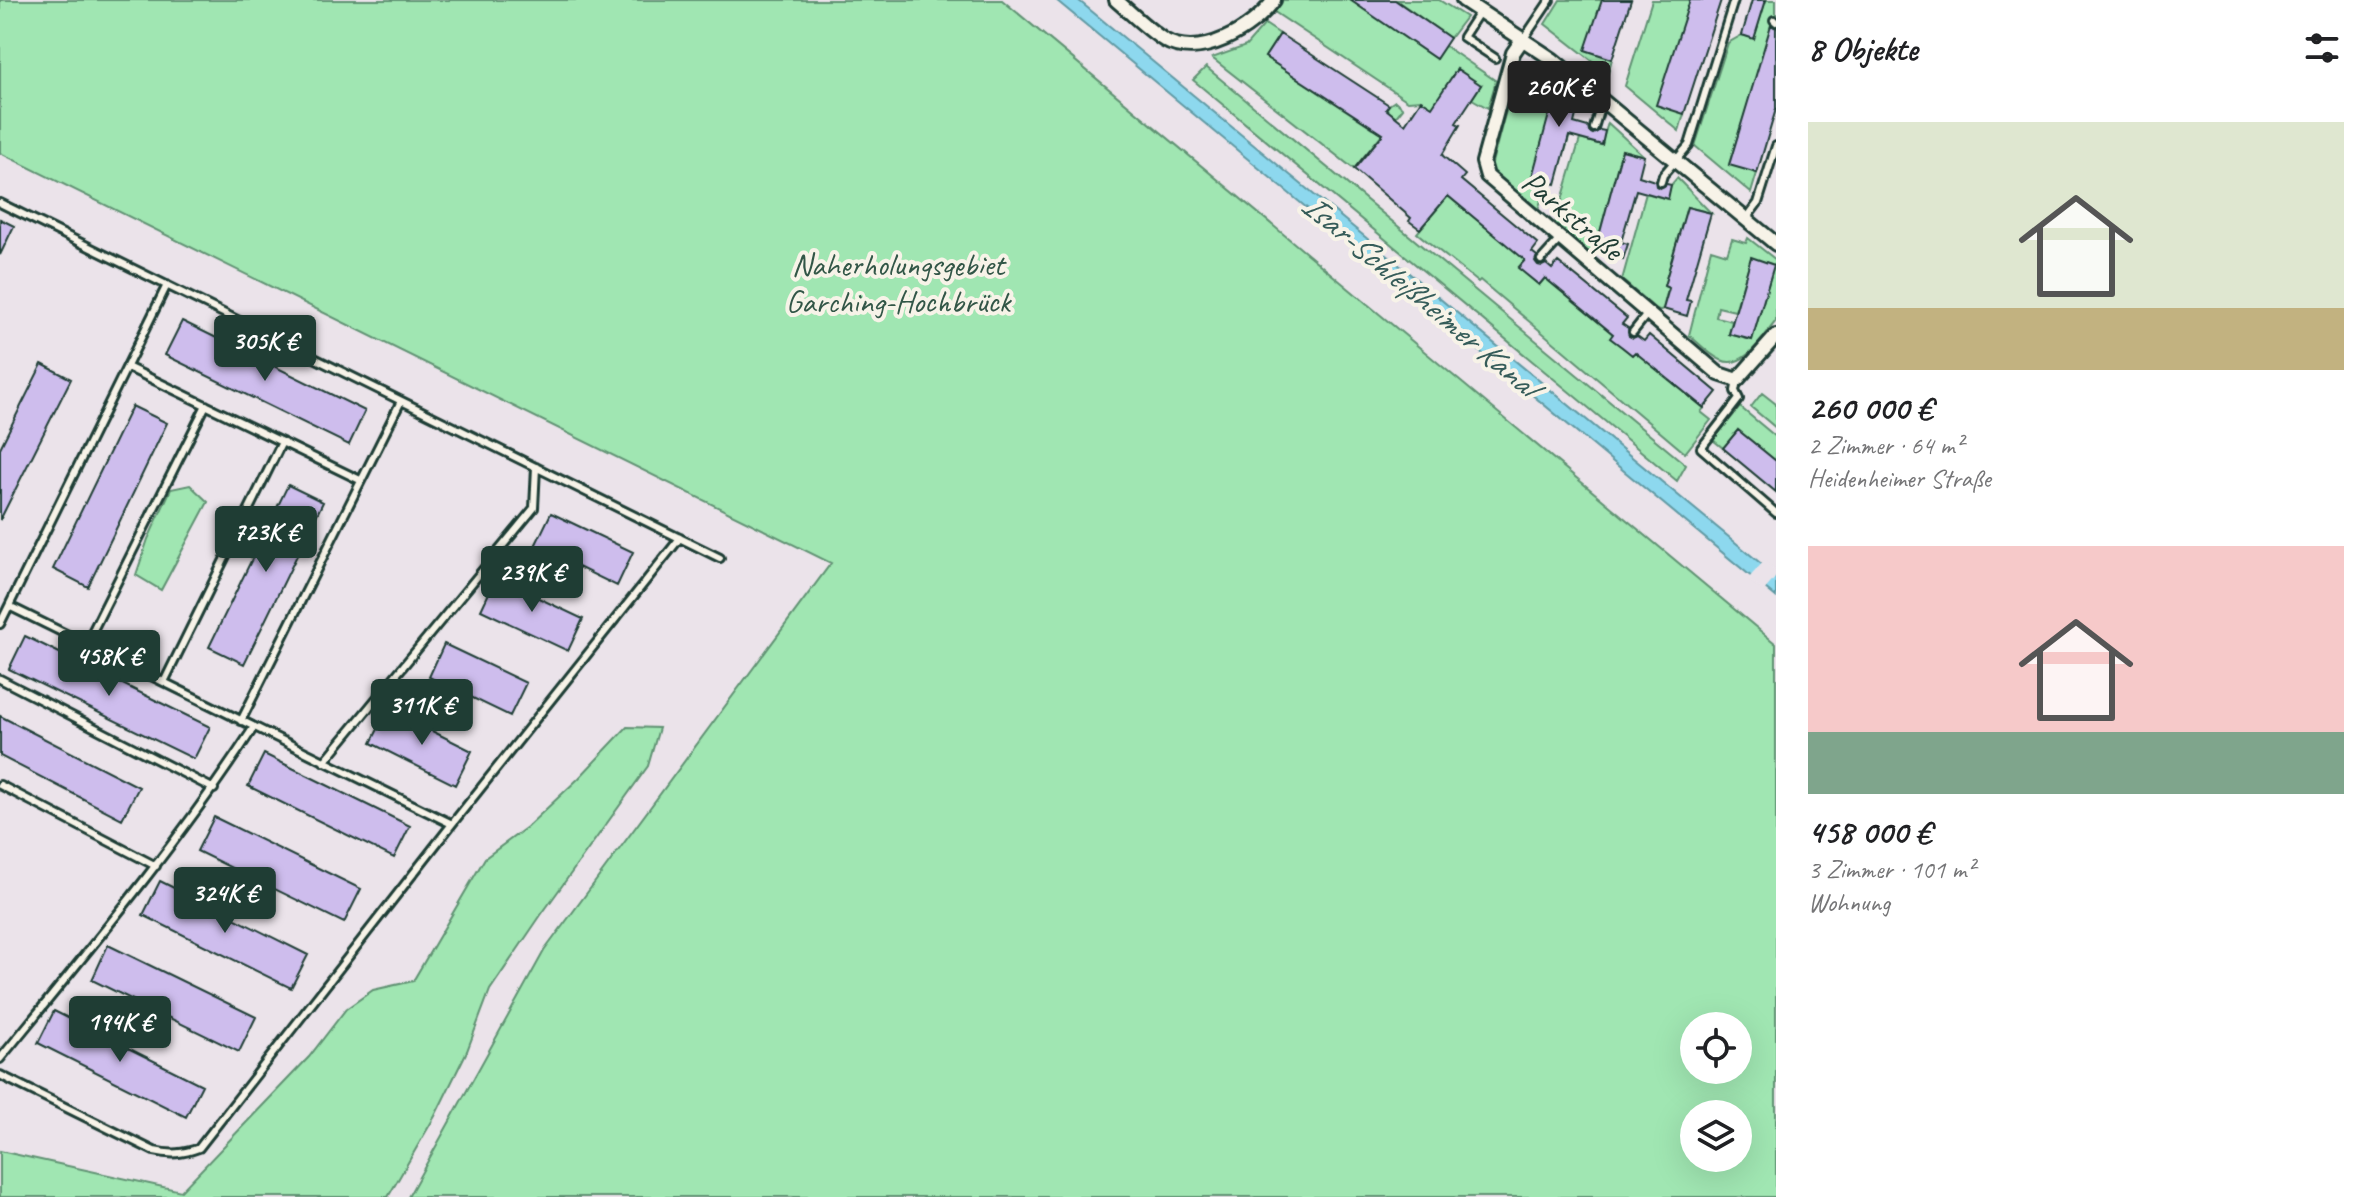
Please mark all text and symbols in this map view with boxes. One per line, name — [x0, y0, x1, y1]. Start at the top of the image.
icon: filters — [2300, 26, 2344, 70]
text: 8 Objekte — [1808, 27, 1918, 70]
pin: 260K € — [1494, 61, 1624, 129]
text: 260K € — [1526, 70, 1592, 103]
street label: Parkstraße — [1514, 161, 1634, 271]
icon: home — [2004, 174, 2148, 318]
water label: Isar-Schleißheimer Kanal — [1293, 184, 1555, 412]
park label: Naherholungsgebiet Garching-Hochbrück — [786, 244, 1013, 322]
pin: 305K € — [200, 315, 330, 383]
text: 305K € — [232, 324, 298, 357]
text: 260 000 € — [1808, 386, 1932, 429]
text: 2 Zimmer · 64 m² — [1808, 429, 1963, 462]
text: Heidenheimer Straße — [1808, 462, 1991, 495]
pin: 723K € — [201, 506, 331, 574]
text: 723K € — [233, 515, 299, 548]
pin: 239K € — [467, 546, 597, 614]
text: 239K € — [499, 555, 565, 588]
icon: home — [2004, 598, 2148, 742]
pin: 458K € — [44, 630, 174, 698]
text: 458K € — [76, 639, 142, 672]
pin: 311K € — [357, 679, 487, 747]
text: 311K € — [389, 688, 455, 721]
text: 458 000 € — [1808, 810, 1931, 853]
text: 3 Zimmer · 101 m² — [1808, 853, 1974, 886]
pin: 324K € — [160, 867, 290, 935]
text: 324K € — [192, 876, 258, 909]
text: Wohnung — [1808, 886, 1890, 919]
pin: 194K € — [55, 996, 185, 1064]
text: 194K € — [87, 1005, 153, 1038]
map controls — [1680, 1012, 1752, 1172]
button: locate — [1680, 1012, 1752, 1084]
button: layers — [1680, 1100, 1752, 1172]

